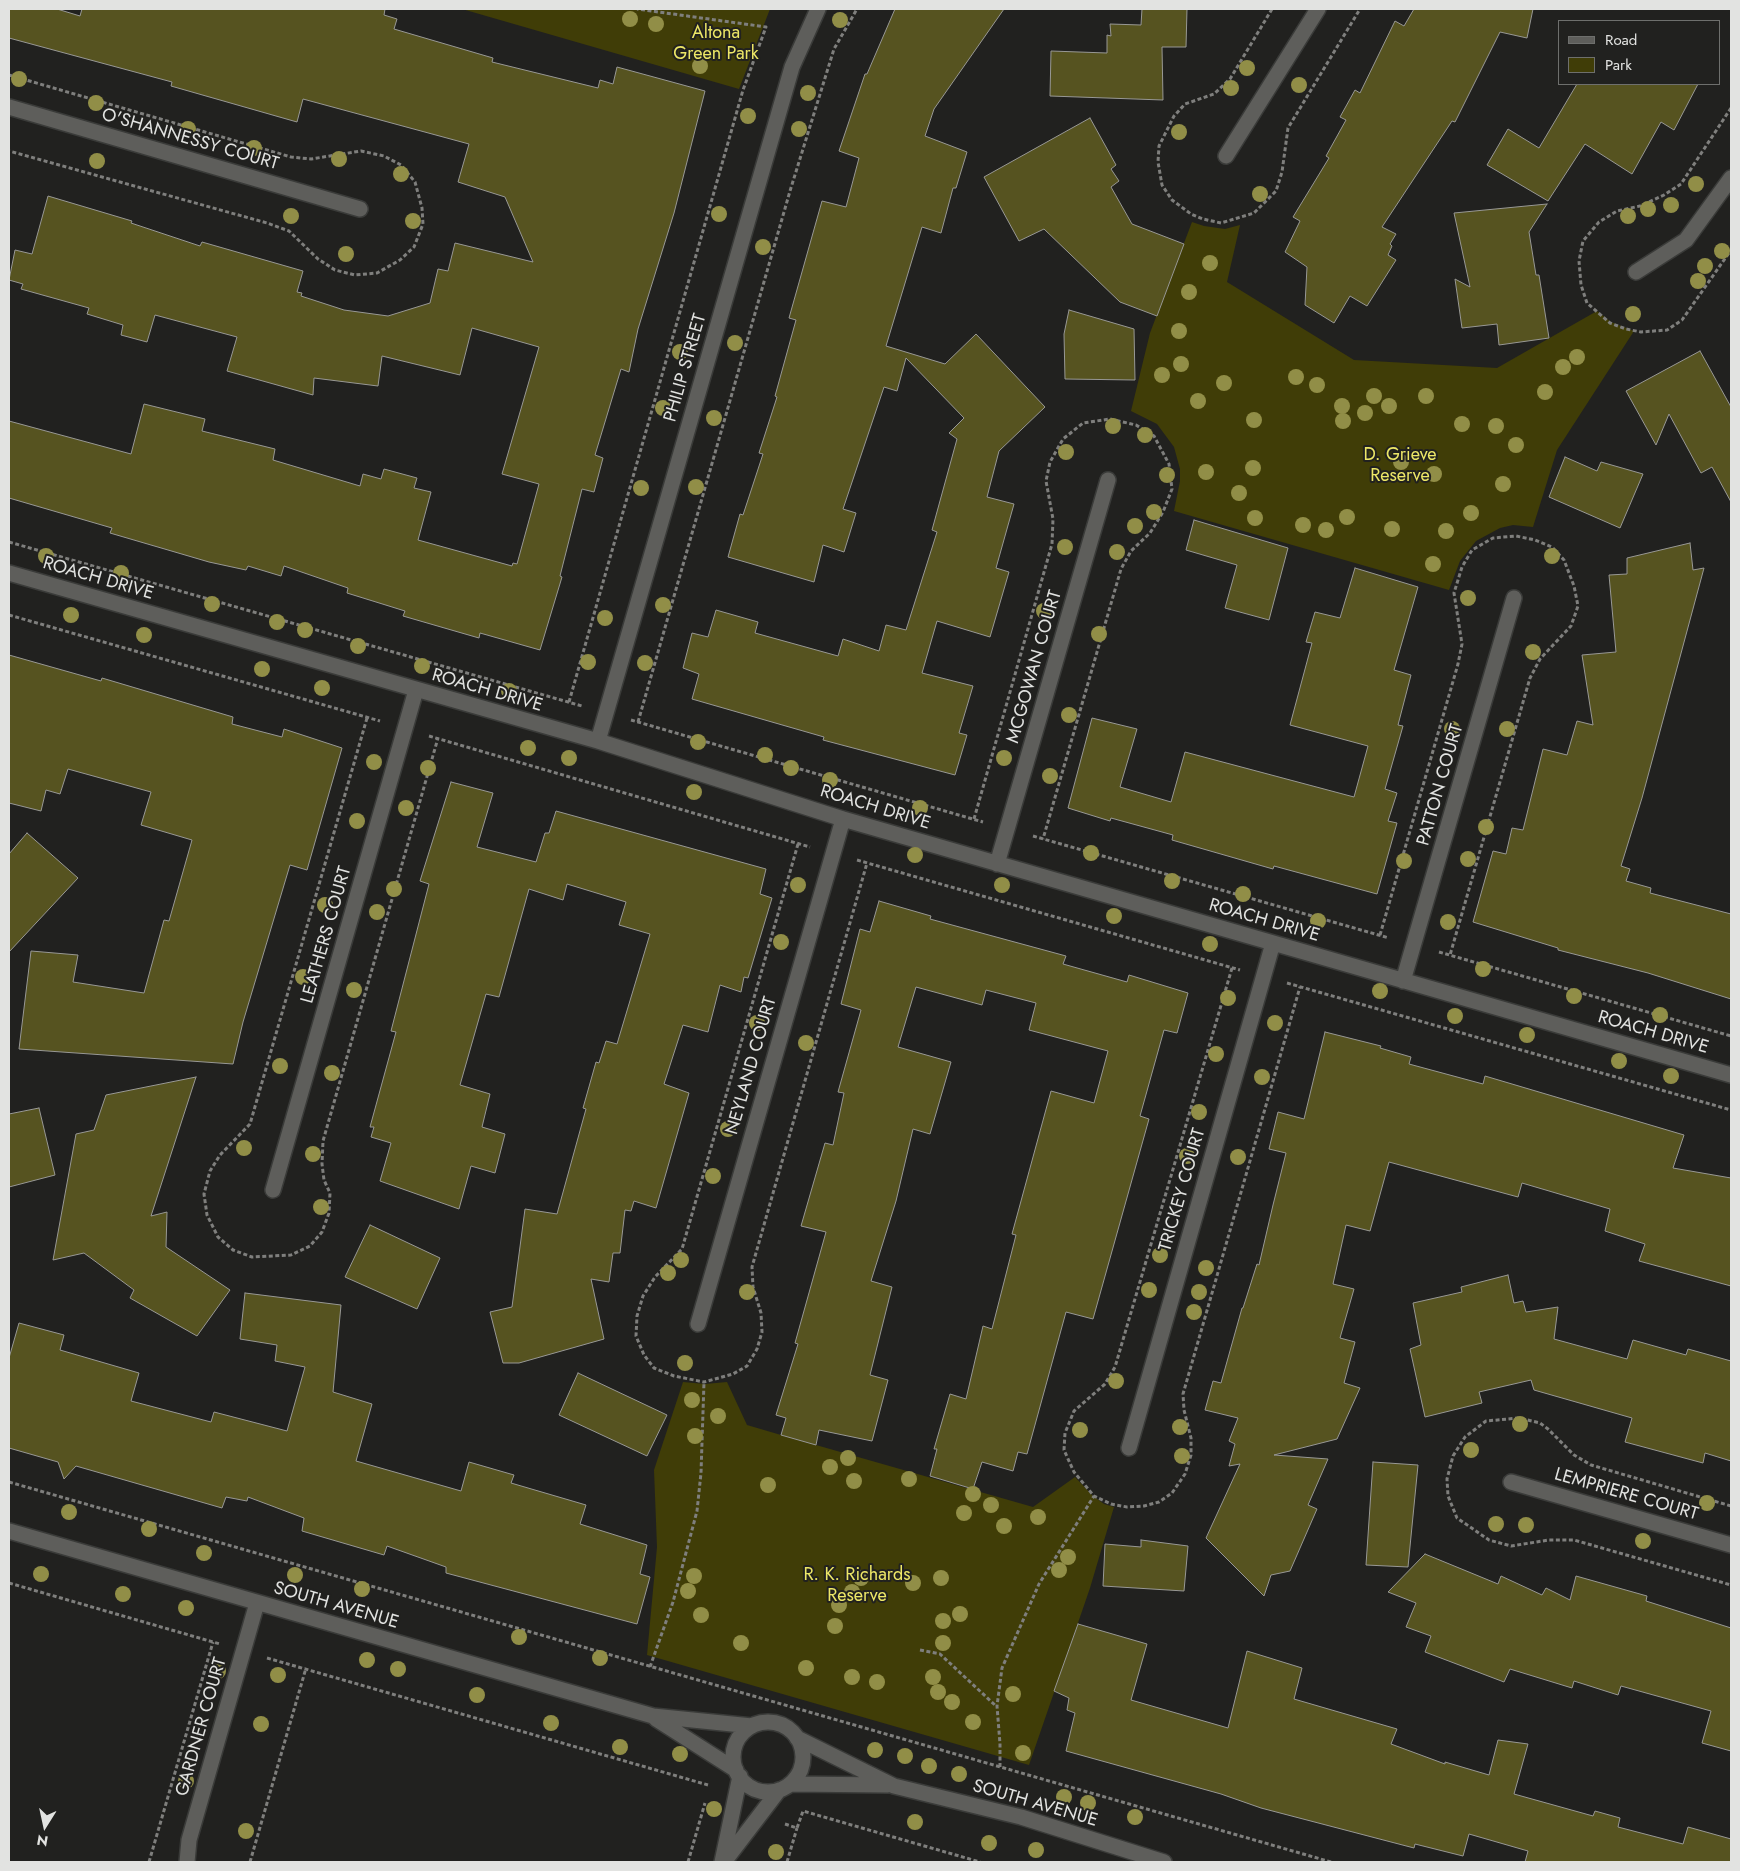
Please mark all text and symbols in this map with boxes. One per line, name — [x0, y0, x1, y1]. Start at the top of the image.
legend — [1558, 20, 1720, 85]
park label: Altona Green Park — [673, 23, 759, 66]
text: Road — [1605, 29, 1637, 51]
text: Park — [1605, 54, 1632, 76]
street label: O'SHANNESSY COURT — [99, 104, 281, 176]
street label: PHILIP STREET — [660, 311, 712, 425]
park label: D. Grieve Reserve — [1363, 445, 1437, 488]
street label: ROACH DRIVE — [40, 553, 156, 605]
street label: MCGOWAN COURT — [1003, 588, 1067, 746]
street label: ROACH DRIVE — [429, 665, 545, 717]
street label: PATTON COURT — [1413, 722, 1469, 848]
street label: ROACH DRIVE — [817, 781, 933, 835]
street label: LEATHERS COURT — [297, 864, 357, 1006]
street label: ROACH DRIVE — [1206, 895, 1322, 947]
street label: NEYLAND COURT — [722, 995, 782, 1137]
street label: ROACH DRIVE — [1595, 1007, 1711, 1059]
street label: TRICKEY COURT — [1155, 1126, 1211, 1254]
street label: LEMPRIERE COURT — [1552, 1464, 1700, 1526]
park label: R. K. Richards Reserve — [803, 1565, 911, 1608]
street label: SOUTH AVENUE — [271, 1578, 401, 1634]
street label: GARDNER COURT — [172, 1655, 232, 1799]
street label: SOUTH AVENUE — [970, 1776, 1100, 1832]
north arrow — [20, 1801, 70, 1851]
text: N — [35, 1830, 50, 1852]

